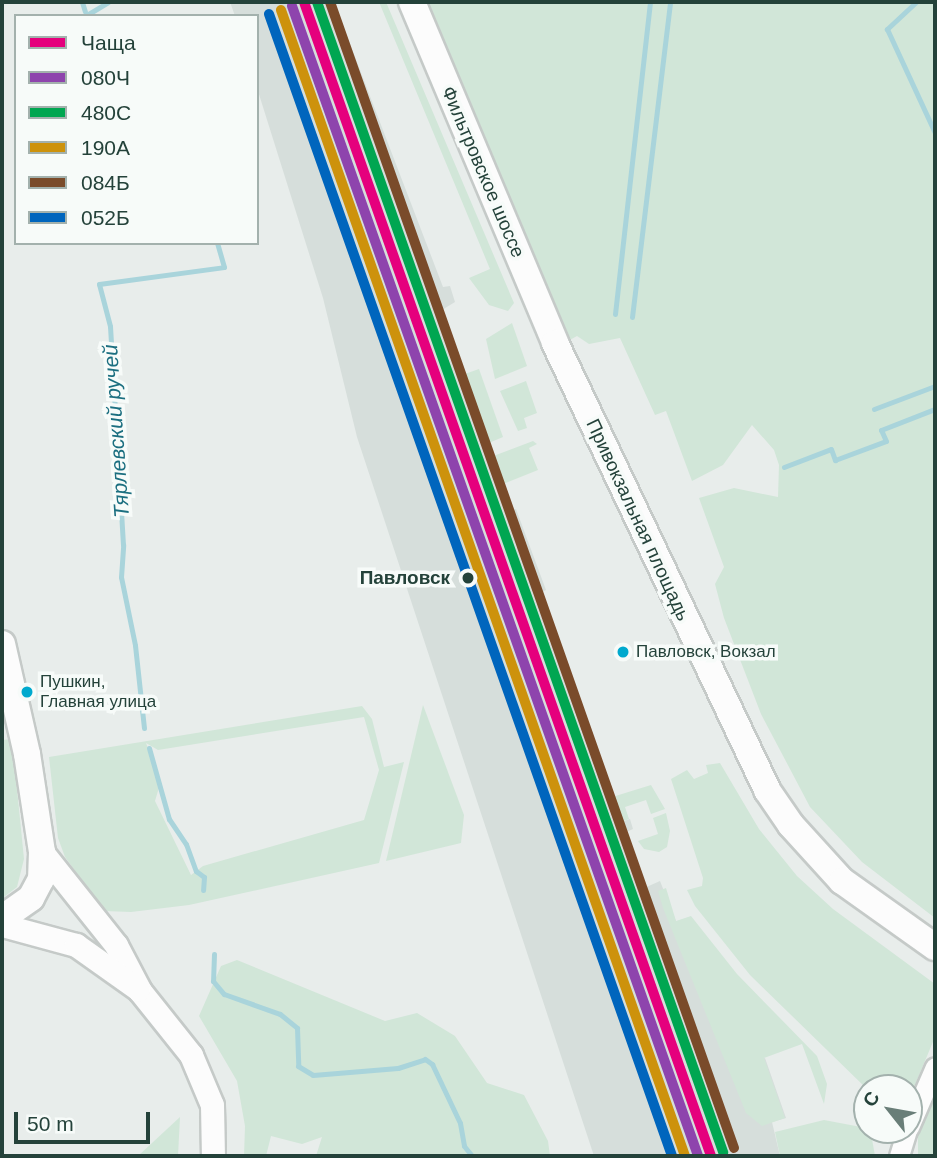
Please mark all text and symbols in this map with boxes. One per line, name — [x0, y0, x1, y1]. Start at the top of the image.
legend — [14, 14, 259, 245]
text: Чаща — [81, 31, 136, 54]
text: 080Ч — [81, 66, 130, 89]
street label: Фильтровское шоссе — [437, 83, 529, 261]
text: 480С — [81, 101, 131, 124]
text: 190А — [81, 136, 130, 159]
text: 084Б — [81, 171, 130, 194]
text: 052Б — [81, 206, 130, 229]
water label: Тярлевский ручей — [97, 343, 135, 519]
street label: Привокзальная площадь — [581, 415, 695, 625]
place label: Павловск — [360, 567, 450, 589]
marker: Павловск — [457, 567, 479, 589]
place label: Павловск, Вокзал — [636, 642, 776, 662]
marker: Павловск, Вокзал — [616, 645, 630, 659]
place label: Пушкин, Главная улица — [40, 672, 156, 712]
marker: Пушкин, Главная улица — [20, 685, 34, 699]
north arrow — [853, 1074, 923, 1144]
text: С — [859, 1088, 884, 1110]
scale bar — [18, 1098, 154, 1142]
text: 50 m — [27, 1112, 74, 1135]

